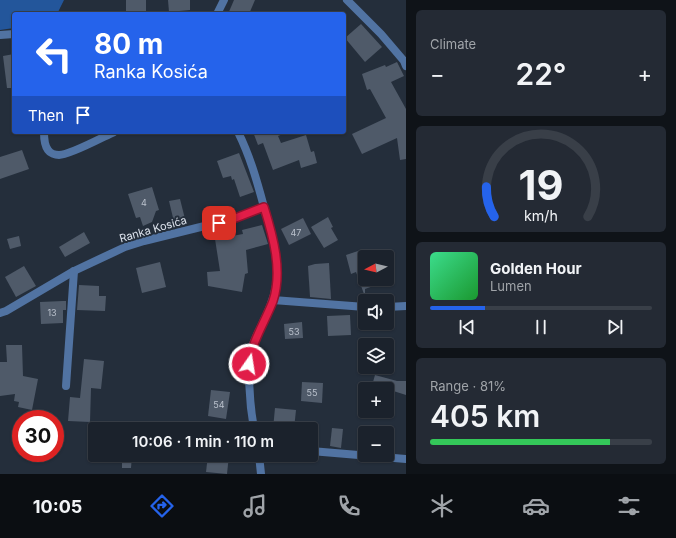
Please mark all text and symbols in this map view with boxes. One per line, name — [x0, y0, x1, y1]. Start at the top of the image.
text: 80 m — [94, 27, 163, 61]
icon: left — [28, 28, 80, 80]
text: Climate — [430, 36, 476, 52]
text: 22° — [515, 56, 567, 92]
text: Ranka Kosića — [94, 61, 208, 82]
text: − — [430, 61, 445, 87]
text: + — [637, 61, 652, 87]
icon: arrive — [72, 104, 94, 126]
text: Then — [28, 106, 64, 125]
text: 19 — [519, 160, 563, 210]
house number: 4 — [141, 197, 147, 208]
pin — [202, 206, 236, 240]
text: km/h — [524, 207, 558, 224]
icon: arrive — [208, 212, 230, 234]
street label: Ranka Kosića — [118, 213, 188, 245]
house number: 47 — [291, 227, 301, 238]
north arrow — [358, 250, 394, 286]
map controls — [358, 250, 394, 462]
text: Golden Hour — [490, 259, 582, 278]
text: Lumen — [490, 278, 532, 294]
button: sound — [358, 294, 394, 330]
house number: 13 — [47, 307, 57, 318]
icon: previous — [456, 316, 478, 338]
icon: pause — [530, 316, 552, 338]
icon: next — [604, 316, 626, 338]
house number: 53 — [288, 326, 300, 337]
button: layers — [358, 338, 394, 374]
position arrow — [228, 343, 270, 385]
text: Range · 81% — [430, 378, 506, 394]
button: + — [358, 382, 394, 418]
house number: 55 — [307, 387, 317, 398]
text: 405 km — [430, 398, 540, 434]
house number: 54 — [213, 399, 225, 410]
speed limit sign: 30 — [12, 410, 64, 462]
button: − — [358, 426, 394, 462]
text: 10:06 · 1 min · 110 m — [132, 432, 274, 451]
icon: directions — [148, 492, 176, 520]
icon: music — [241, 492, 269, 520]
icon: phone — [335, 492, 363, 520]
icon: climate — [428, 492, 456, 520]
icon: car — [522, 492, 550, 520]
icon: filters — [615, 492, 643, 520]
text: 10:05 — [33, 496, 82, 517]

